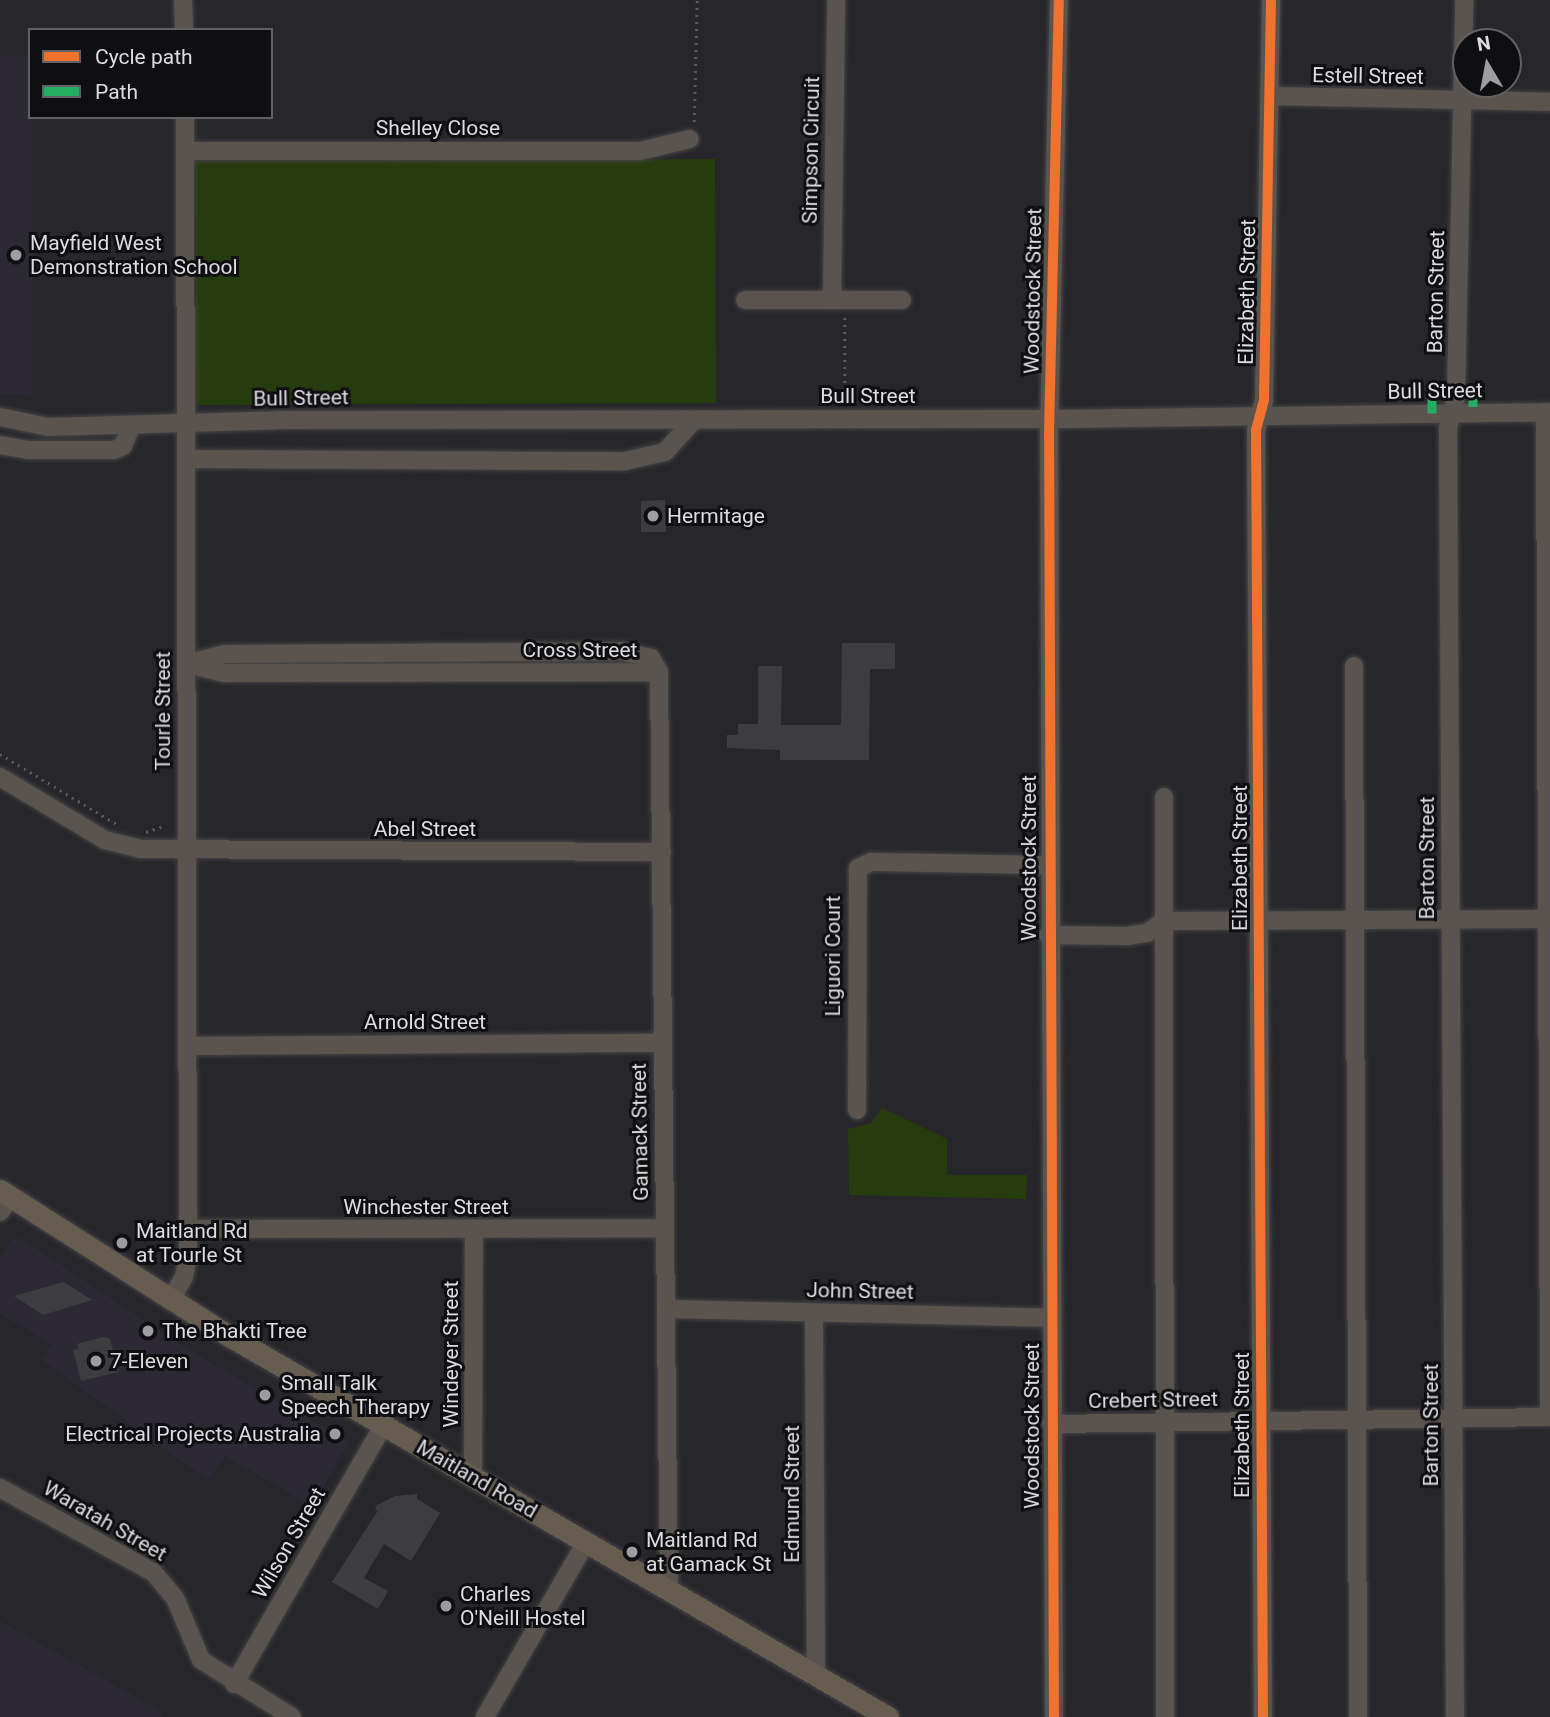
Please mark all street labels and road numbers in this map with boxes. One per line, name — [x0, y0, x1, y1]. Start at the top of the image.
street label: Estell Street — [1312, 62, 1424, 90]
street label: Simpson Circuit — [797, 76, 825, 224]
street label: Shelley Close — [376, 115, 500, 141]
street label: Woodstock Street — [1019, 208, 1047, 374]
street label: Elizabeth Street — [1233, 219, 1261, 365]
street label: Barton Street — [1422, 230, 1450, 354]
street label: Bull Street — [1387, 378, 1483, 404]
street label: Bull Street — [820, 383, 916, 409]
street label: Bull Street — [253, 385, 349, 411]
street label: Cross Street — [523, 637, 637, 663]
street label: Tourle Street — [150, 651, 176, 771]
street label: Woodstock Street — [1016, 775, 1042, 941]
street label: Elizabeth Street — [1227, 785, 1253, 931]
street label: Barton Street — [1414, 797, 1440, 919]
street label: Abel Street — [374, 816, 476, 842]
street label: Liguori Court — [820, 896, 846, 1016]
street label: Arnold Street — [364, 1009, 486, 1035]
street label: Gamack Street — [626, 1063, 654, 1201]
street label: Winchester Street — [343, 1194, 509, 1220]
street label: John Street — [806, 1277, 914, 1305]
street label: Windeyer Street — [438, 1281, 464, 1427]
street label: Woodstock Street — [1019, 1343, 1045, 1509]
street label: Elizabeth Street — [1229, 1352, 1255, 1498]
street label: Barton Street — [1418, 1364, 1444, 1486]
street label: Crebert Street — [1088, 1386, 1218, 1414]
street label: Edmund Street — [779, 1425, 805, 1563]
street label: Maitland Road — [412, 1434, 542, 1524]
street label: Waratah Street — [39, 1476, 171, 1566]
street label: Wilson Street — [247, 1483, 331, 1603]

